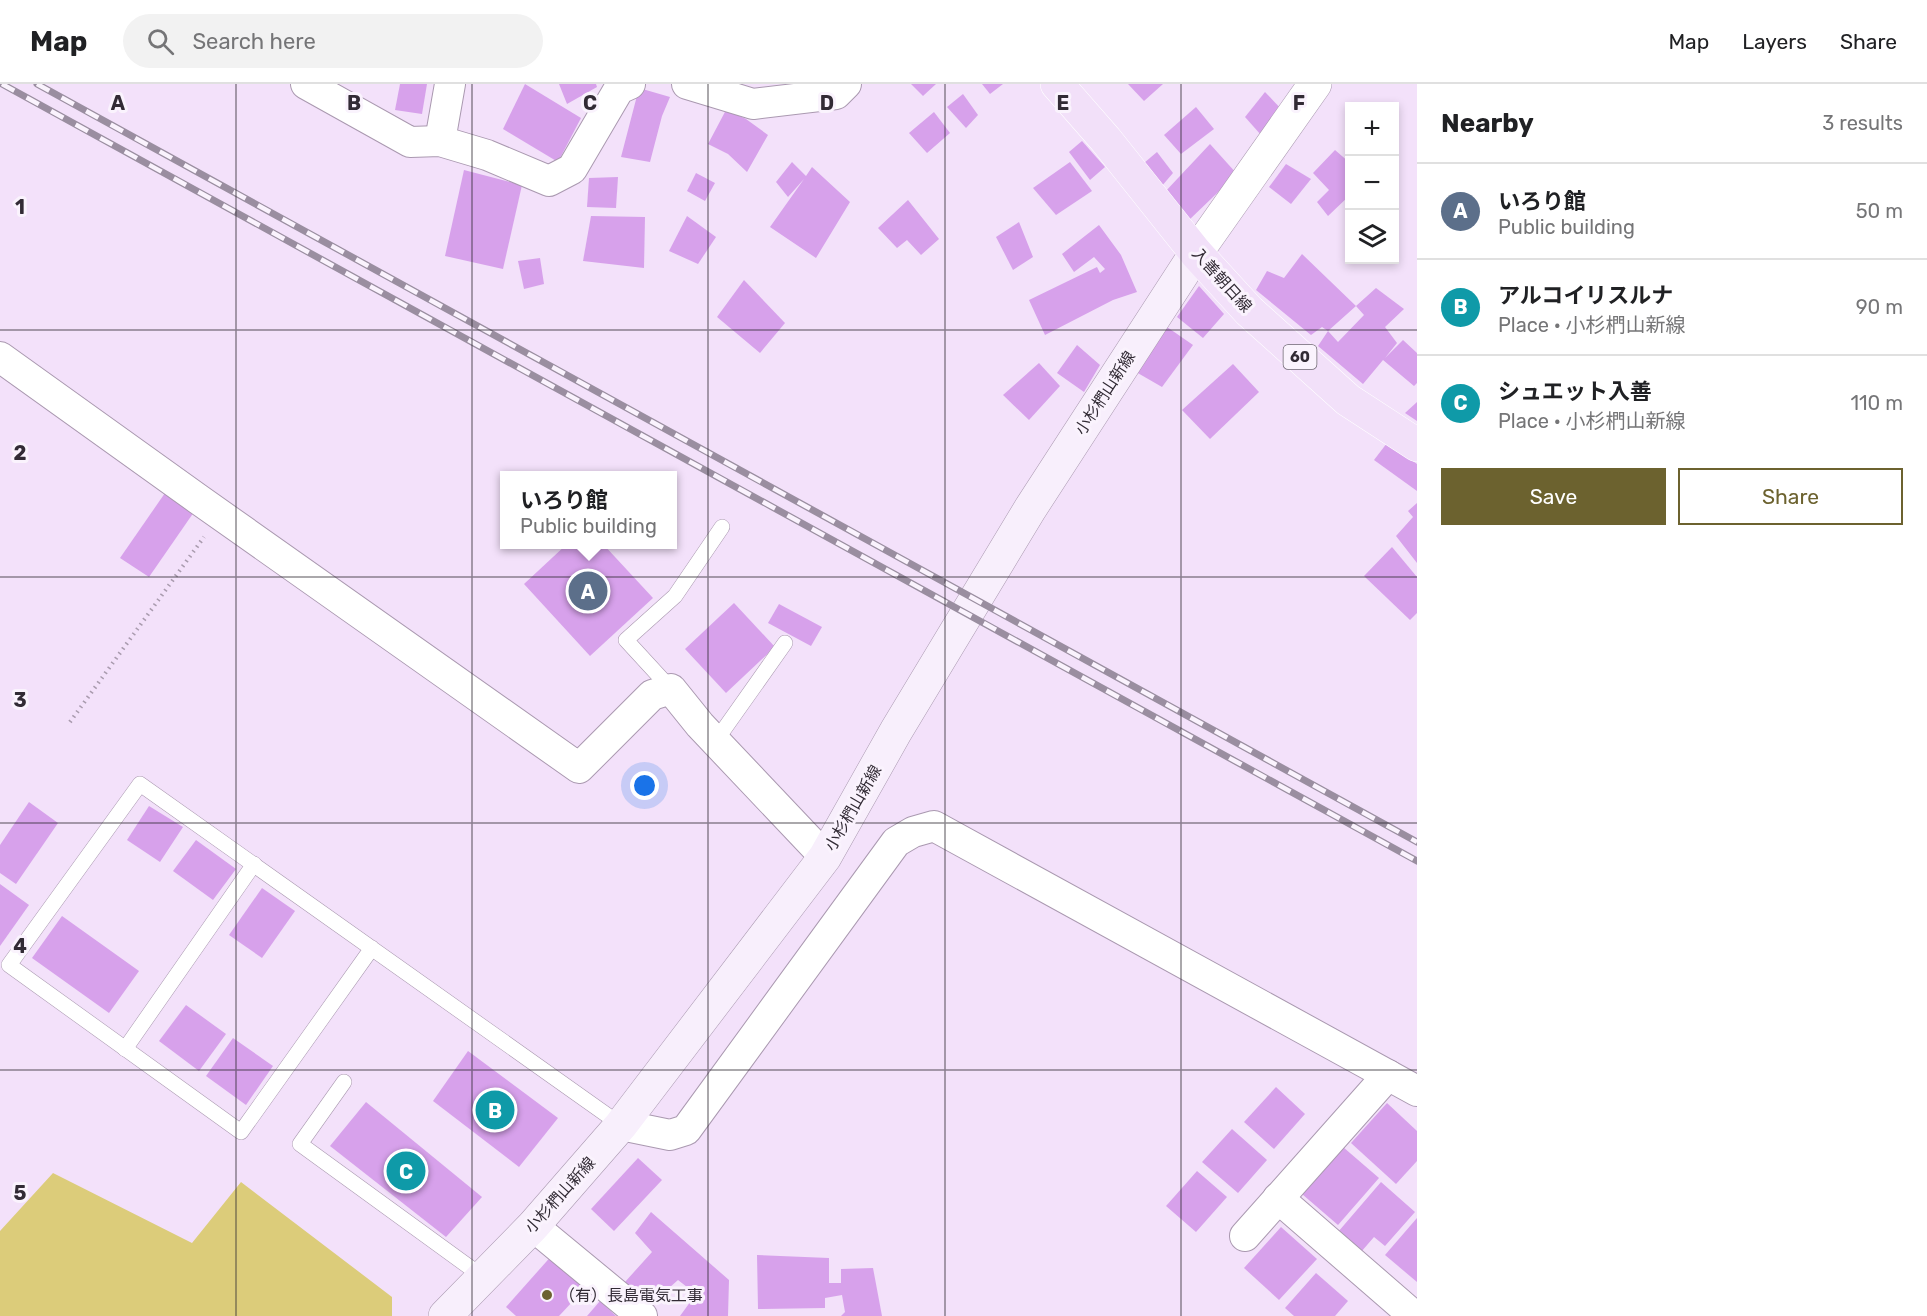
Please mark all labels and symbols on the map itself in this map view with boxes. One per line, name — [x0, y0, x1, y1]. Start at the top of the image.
text: A — [111, 91, 126, 115]
text: B — [347, 91, 361, 115]
text: C — [583, 91, 597, 115]
text: D — [820, 91, 834, 115]
text: E — [1057, 91, 1069, 115]
text: F — [1293, 91, 1305, 115]
text: 1 — [15, 195, 25, 219]
street label: 入善朝日線 — [1188, 244, 1256, 316]
road number: 60 — [1284, 345, 1316, 369]
street label: 小杉椚山新線 — [1071, 348, 1139, 438]
text: 2 — [14, 441, 27, 465]
pin: A — [568, 568, 608, 614]
text: 3 — [13, 688, 27, 712]
street label: 小杉椚山新線 — [821, 762, 885, 854]
your location — [630, 771, 659, 800]
text: 4 — [13, 934, 27, 958]
pin: B — [476, 1088, 514, 1132]
pin: C — [386, 1148, 426, 1194]
street label: 小杉椚山新線 — [521, 1153, 599, 1237]
text: 5 — [14, 1181, 27, 1205]
place label: （有）長島電気工事 — [559, 1286, 703, 1305]
marker: （有）長島電気工事 — [540, 1288, 554, 1302]

